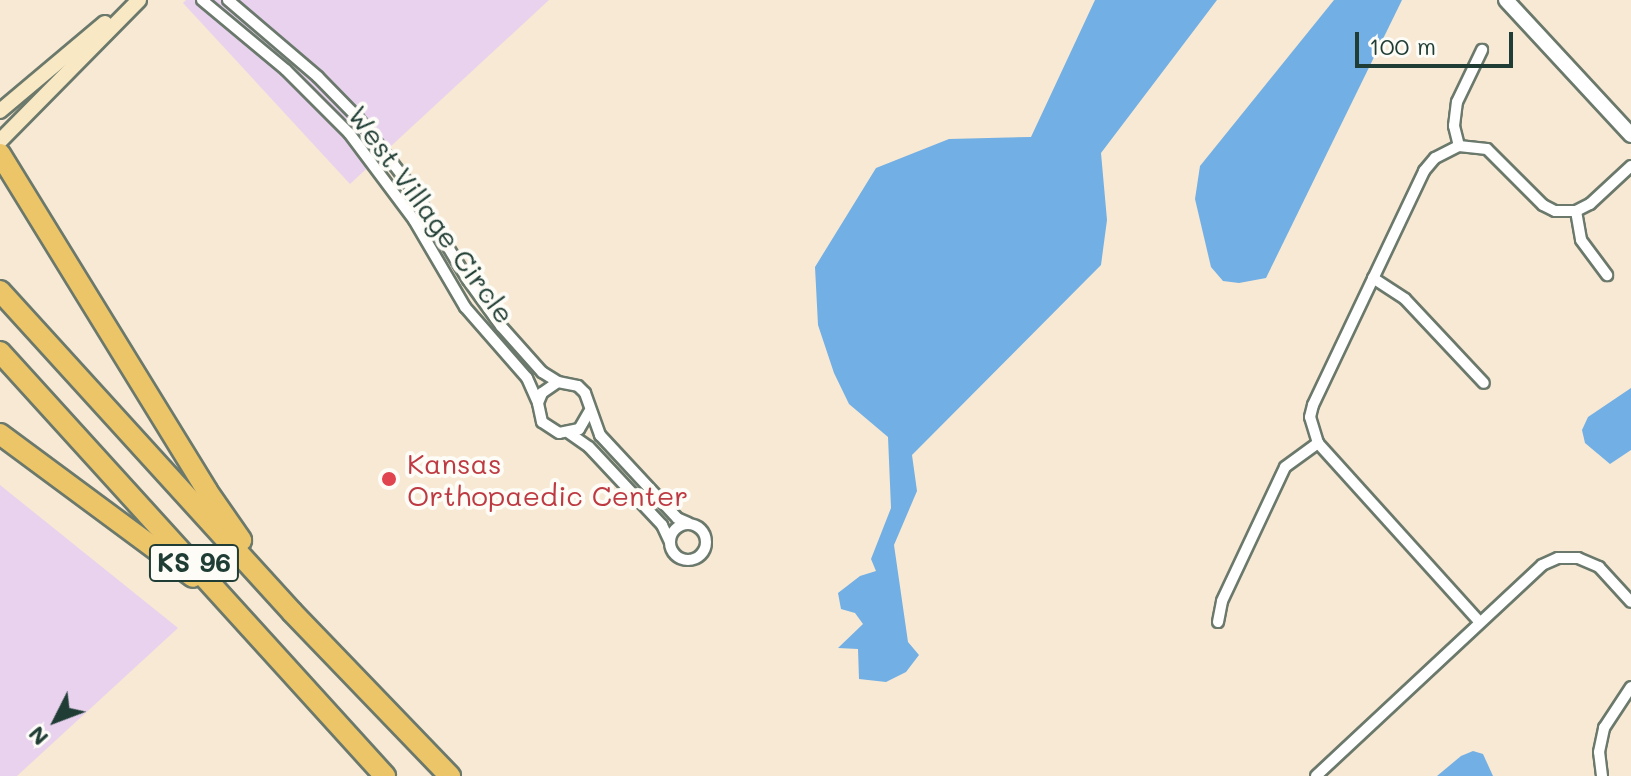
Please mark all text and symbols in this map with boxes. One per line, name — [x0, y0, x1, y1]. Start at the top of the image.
scale bar — [1359, 16, 1517, 66]
text: 100 m — [1369, 30, 1436, 61]
street label: West Village Circle — [342, 99, 522, 329]
place label: Kansas Orthopaedic Center — [407, 446, 688, 512]
marker: Kansas Orthopaedic Center — [378, 468, 400, 490]
road number: KS 96 — [148, 541, 240, 585]
north arrow — [16, 680, 96, 760]
text: N — [21, 720, 54, 752]

